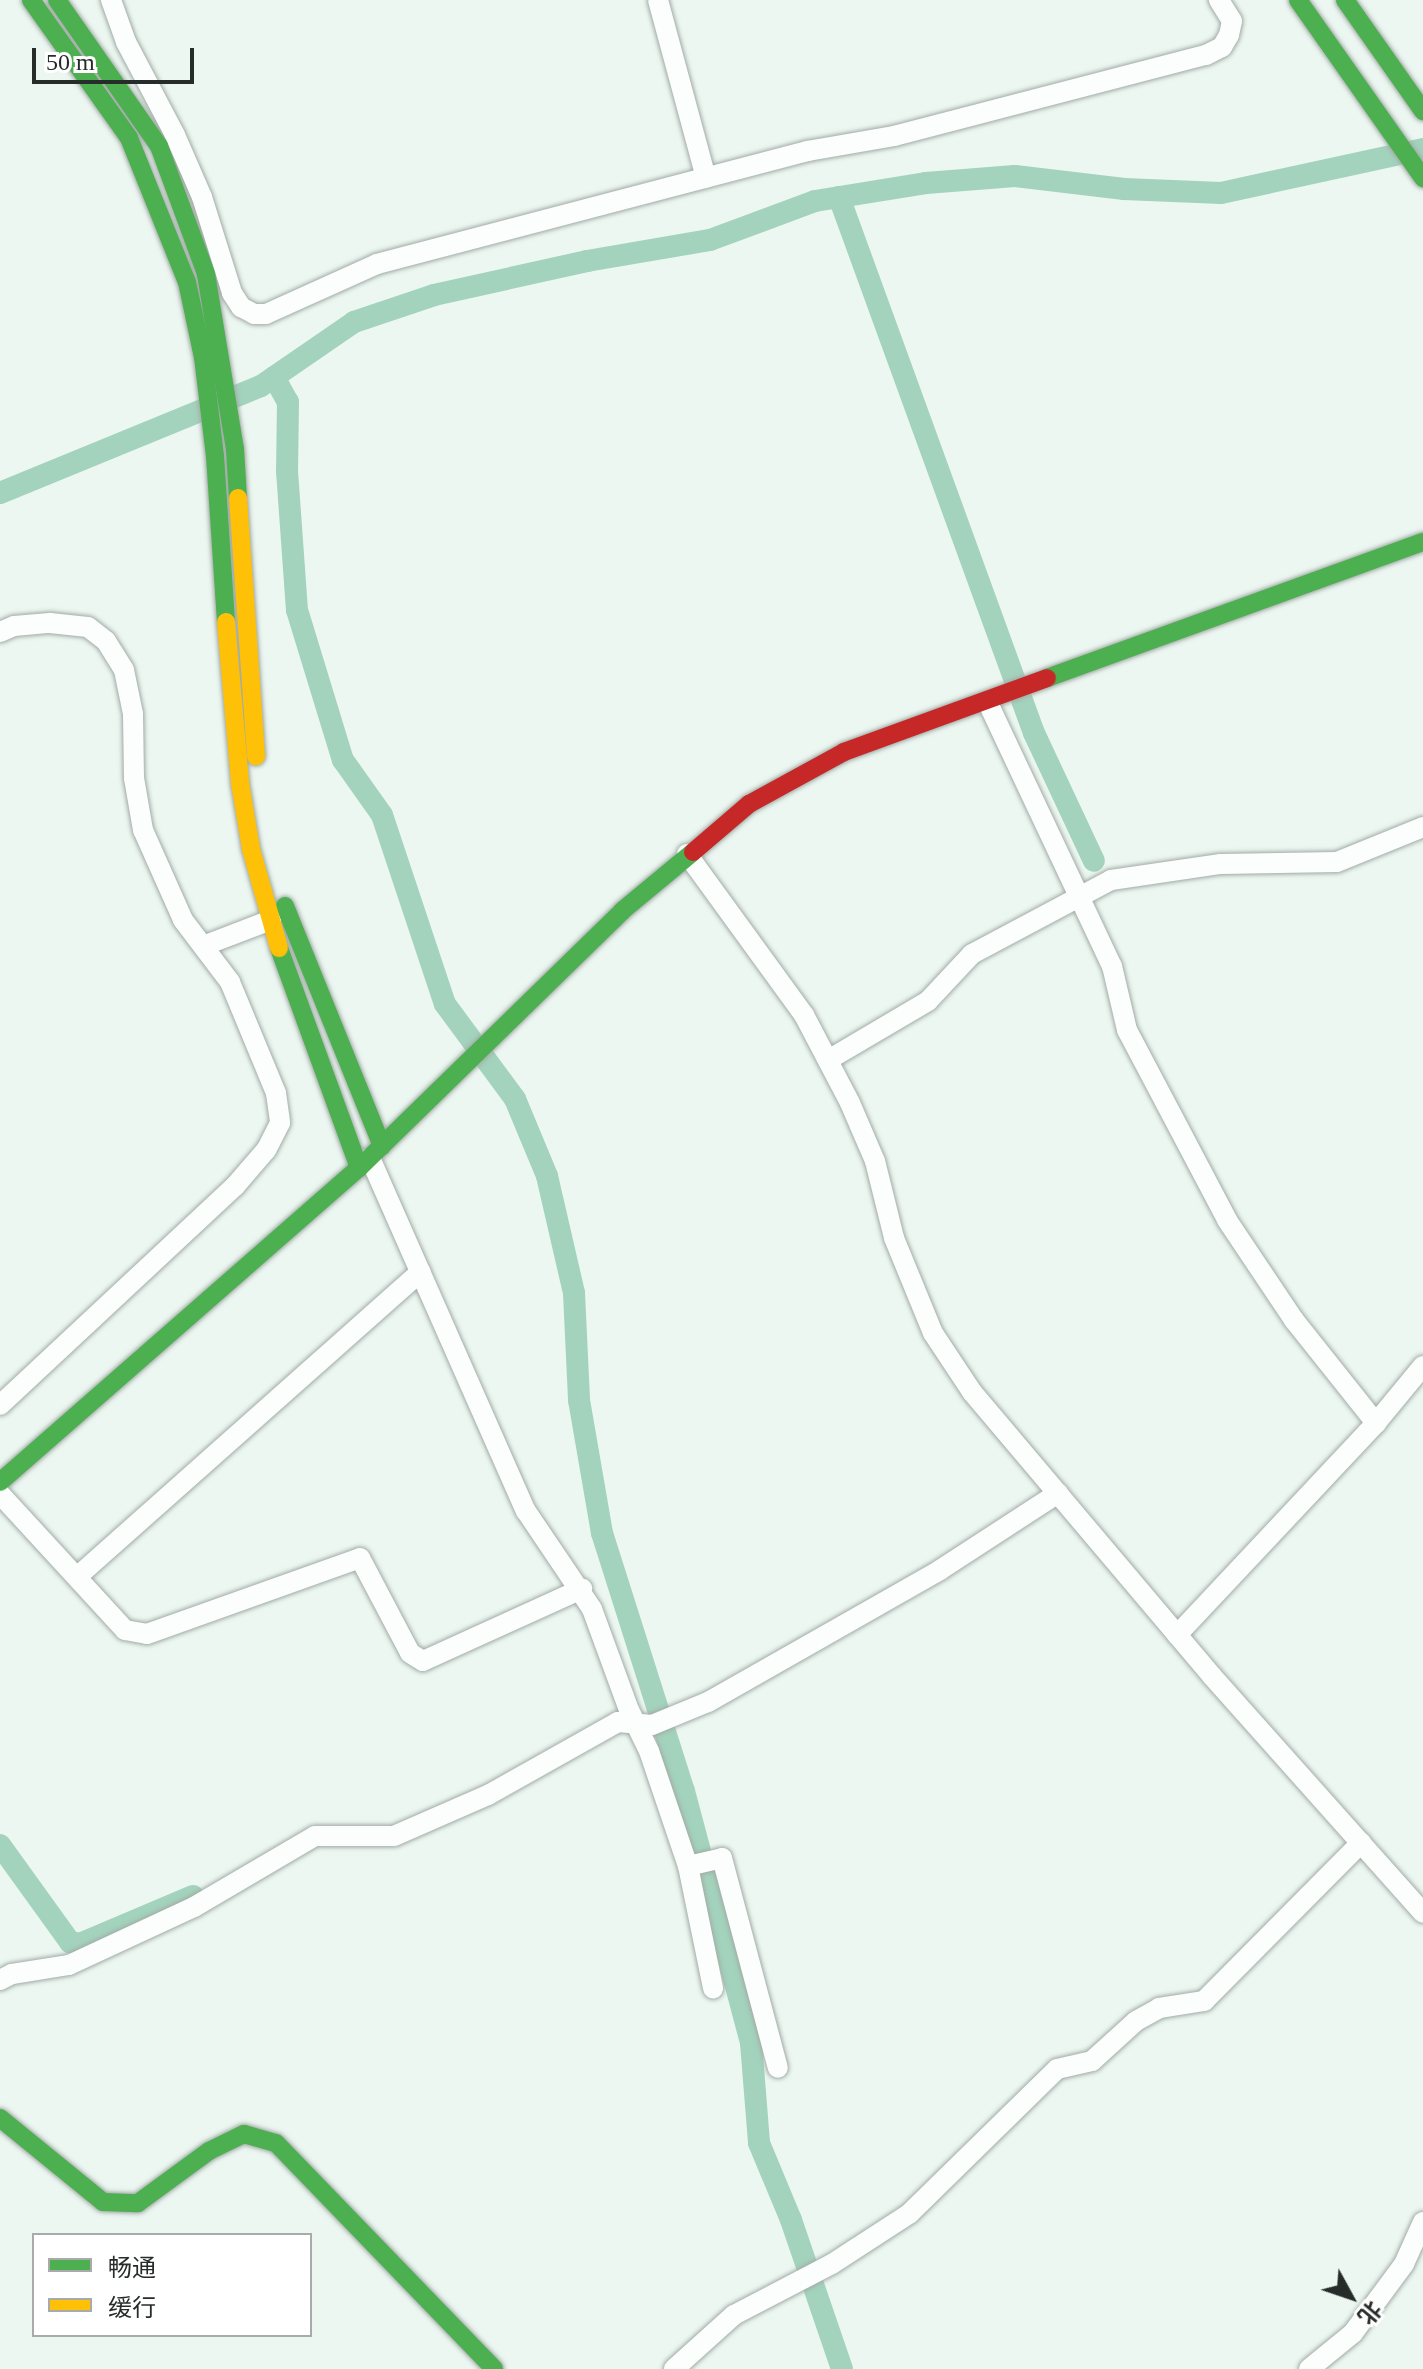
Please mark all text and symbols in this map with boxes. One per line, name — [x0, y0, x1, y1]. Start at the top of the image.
scale bar — [36, 32, 198, 82]
text: 50 m — [46, 49, 95, 75]
legend — [32, 2233, 312, 2337]
text: 畅通 — [108, 2255, 156, 2281]
north arrow — [1311, 2257, 1391, 2337]
text: 缓行 — [108, 2295, 156, 2321]
text: 北 — [1353, 2296, 1386, 2329]

